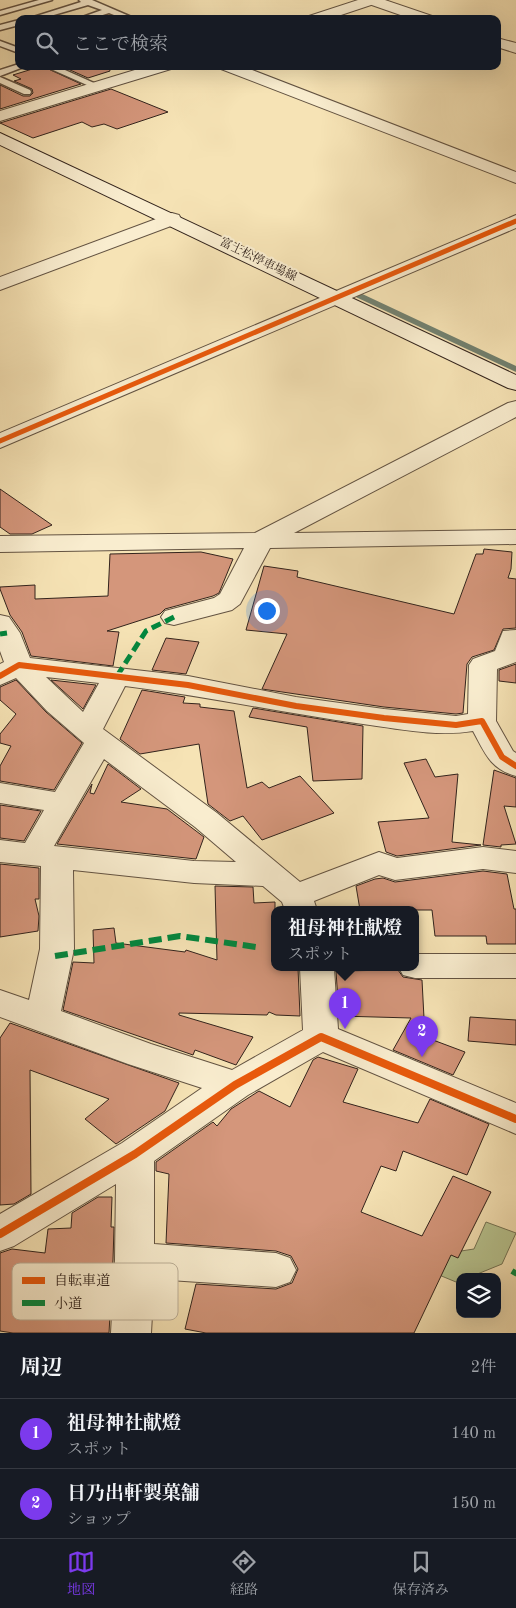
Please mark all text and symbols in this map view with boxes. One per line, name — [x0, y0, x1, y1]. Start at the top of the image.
search box — [15, 15, 501, 70]
icon: search — [33, 29, 61, 57]
text: ここで検索 — [73, 36, 168, 55]
street label: 富士松停車場線 — [218, 234, 299, 284]
your location — [254, 598, 280, 624]
popup — [271, 906, 419, 971]
text: 祖母神社献燈 — [288, 920, 402, 939]
text: スポット — [288, 947, 352, 963]
pin: 1 — [329, 988, 361, 1029]
pin: 2 — [406, 1016, 438, 1057]
legend — [12, 1263, 178, 1320]
text: 自転車道 — [54, 1273, 110, 1288]
map controls — [456, 1273, 501, 1318]
button: layers — [456, 1273, 501, 1318]
text: 小道 — [54, 1296, 82, 1311]
text: 周辺 — [20, 1358, 62, 1379]
text: 2件 — [471, 1360, 496, 1376]
text: 祖母神社献燈 — [67, 1415, 181, 1434]
text: 1 — [31, 1426, 41, 1442]
text: 140 m — [451, 1426, 496, 1442]
text: スポット — [67, 1442, 131, 1458]
text: 日乃出軒製菓舗 — [67, 1485, 200, 1504]
text: 2 — [31, 1496, 41, 1512]
text: 150 m — [451, 1496, 496, 1512]
text: ショップ — [67, 1512, 131, 1528]
tab: 地図 — [67, 1548, 95, 1599]
tab: 経路 — [230, 1548, 258, 1599]
tab: 保存済み — [393, 1548, 449, 1599]

